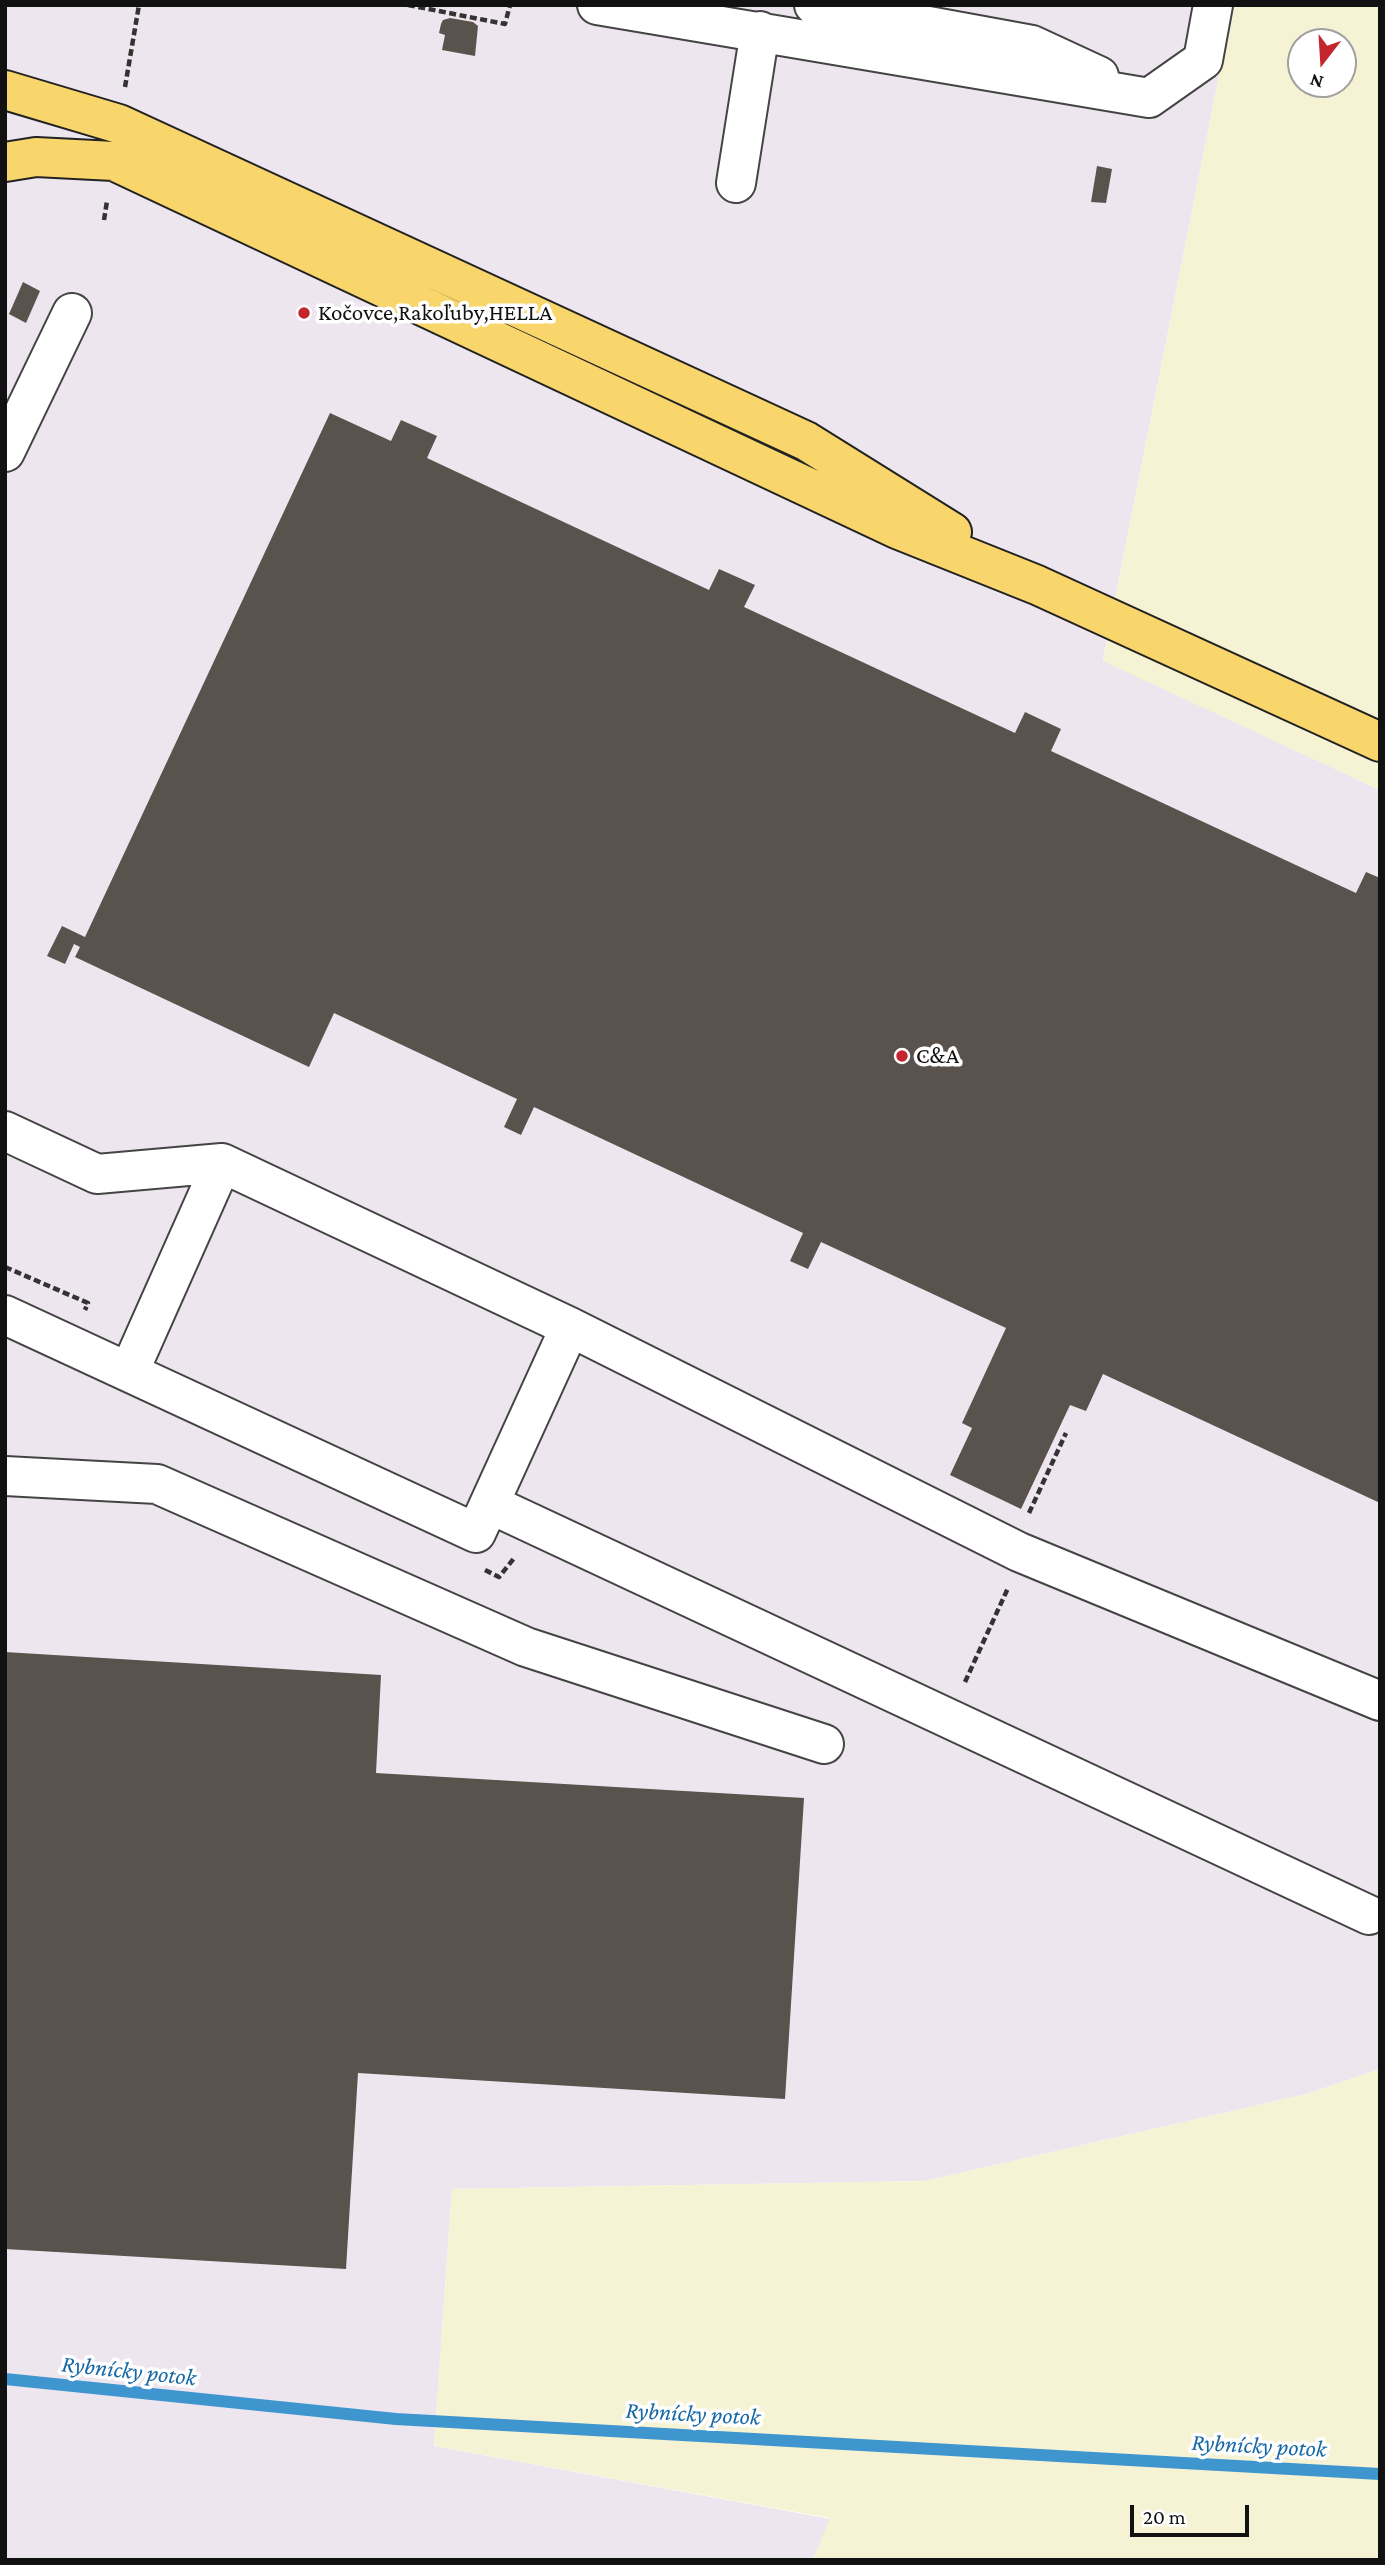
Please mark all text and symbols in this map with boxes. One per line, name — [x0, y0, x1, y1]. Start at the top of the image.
north arrow — [1287, 28, 1357, 98]
text: N — [1307, 70, 1326, 94]
place label: Kočovce,Rakoľuby,HELLA — [318, 299, 552, 327]
marker: Kočovce,Rakoľuby,HELLA — [296, 305, 312, 321]
place label: C&A — [916, 1042, 959, 1070]
marker: C&A — [894, 1048, 910, 1064]
water label: Rybnícky potok — [60, 2350, 198, 2392]
water label: Rybnícky potok — [625, 2396, 761, 2432]
water label: Rybnícky potok — [1191, 2428, 1327, 2464]
scale bar — [1133, 2492, 1252, 2536]
text: 20 m — [1143, 2505, 1186, 2529]

